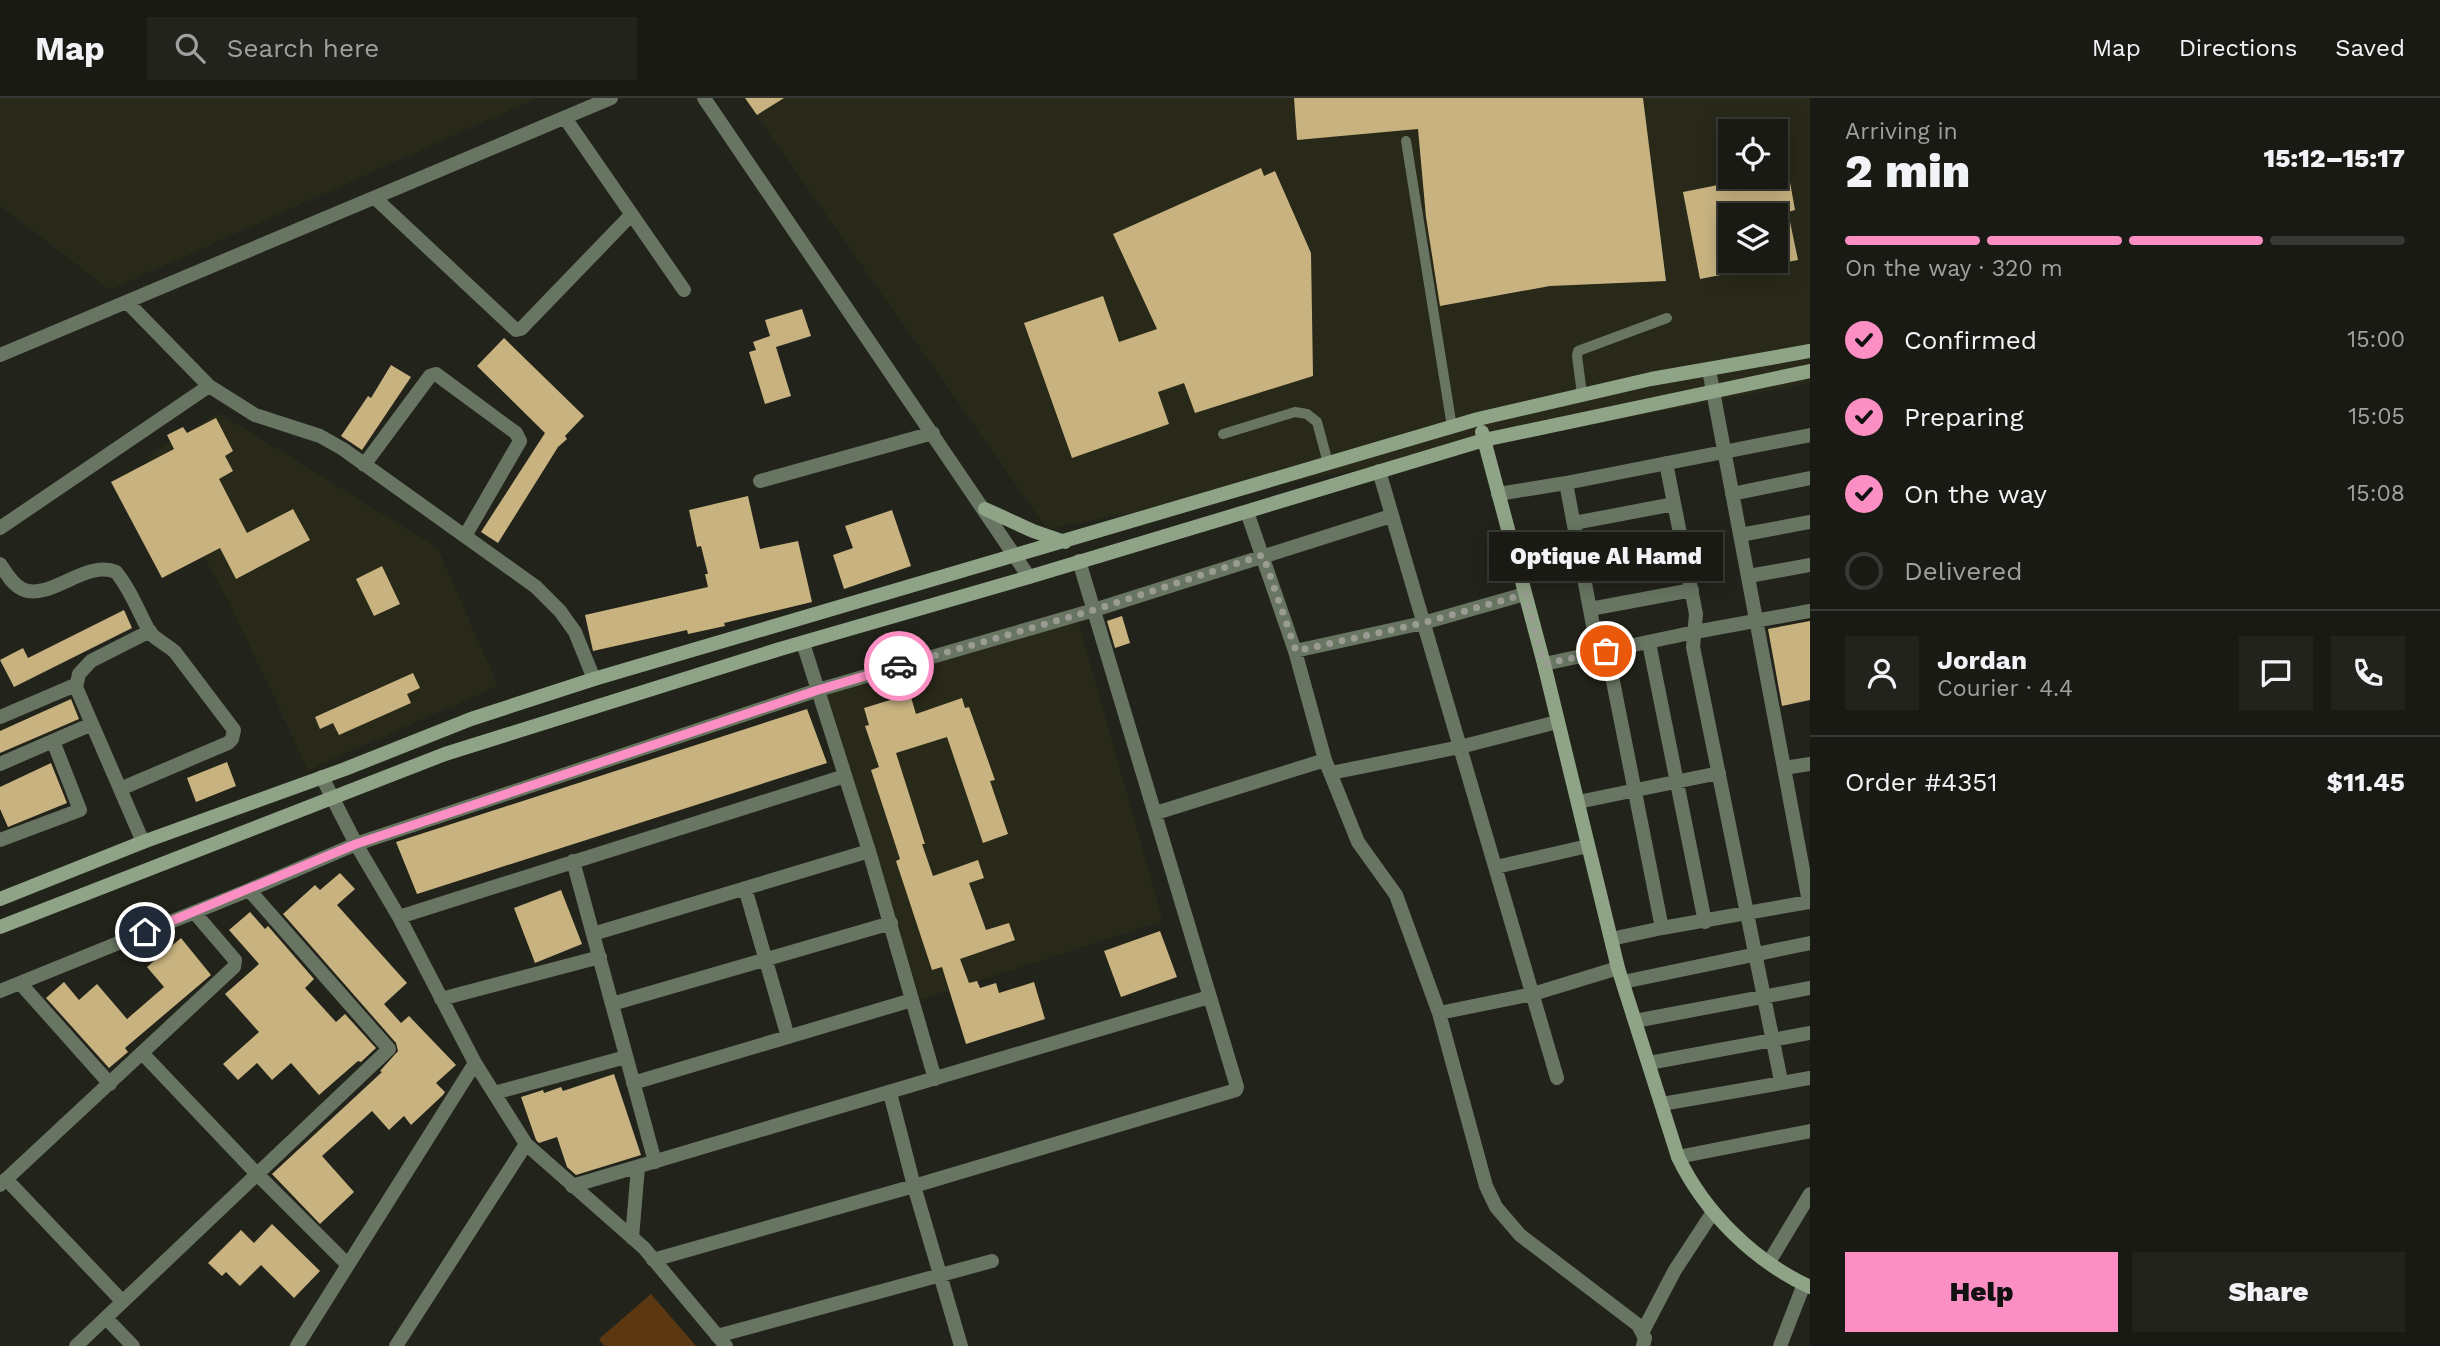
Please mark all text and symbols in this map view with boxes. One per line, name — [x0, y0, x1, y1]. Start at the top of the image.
search box — [147, 17, 637, 80]
text: Map — [35, 29, 105, 68]
icon: search — [171, 29, 209, 67]
text: Search here — [227, 33, 379, 63]
text: Map — [2092, 34, 2141, 62]
text: Directions — [2179, 34, 2297, 62]
text: Saved — [2335, 34, 2405, 62]
text: Arriving in — [1845, 118, 1958, 145]
map controls — [1718, 119, 1788, 273]
button: locate — [1718, 119, 1788, 189]
text: 15:12–15:17 — [2264, 143, 2405, 173]
text: 2 min — [1845, 144, 1970, 198]
button: layers — [1718, 203, 1788, 273]
text: On the way · 320 m — [1845, 255, 2063, 282]
icon: check — [1845, 321, 1883, 359]
text: Confirmed — [1904, 325, 2037, 355]
text: 15:00 — [2347, 326, 2405, 353]
icon: check — [1845, 398, 1883, 436]
text: Preparing — [1904, 402, 2024, 432]
text: 15:05 — [2348, 403, 2405, 430]
icon: check — [1845, 475, 1883, 513]
text: On the way — [1904, 479, 2047, 509]
text: 15:08 — [2347, 480, 2405, 507]
callout: Optique Al Hamd — [1489, 532, 1723, 581]
text: Optique Al Hamd — [1510, 543, 1702, 570]
text: Delivered — [1904, 556, 2023, 586]
pin — [1576, 621, 1636, 681]
courier — [864, 631, 934, 701]
icon: bag — [1587, 632, 1625, 670]
button: person — [1845, 636, 1919, 710]
button: chat — [2239, 636, 2313, 710]
button: phone — [2331, 636, 2405, 710]
text: Jordan — [1937, 645, 2027, 675]
icon: car — [880, 647, 918, 685]
text: Courier · 4.4 — [1937, 675, 2073, 702]
text: Order #4351 — [1845, 767, 1998, 797]
text: $11.45 — [2327, 767, 2405, 797]
pin — [115, 902, 175, 962]
icon: home — [126, 913, 164, 951]
button: Help — [1845, 1252, 2118, 1332]
button: Share — [2132, 1252, 2405, 1332]

